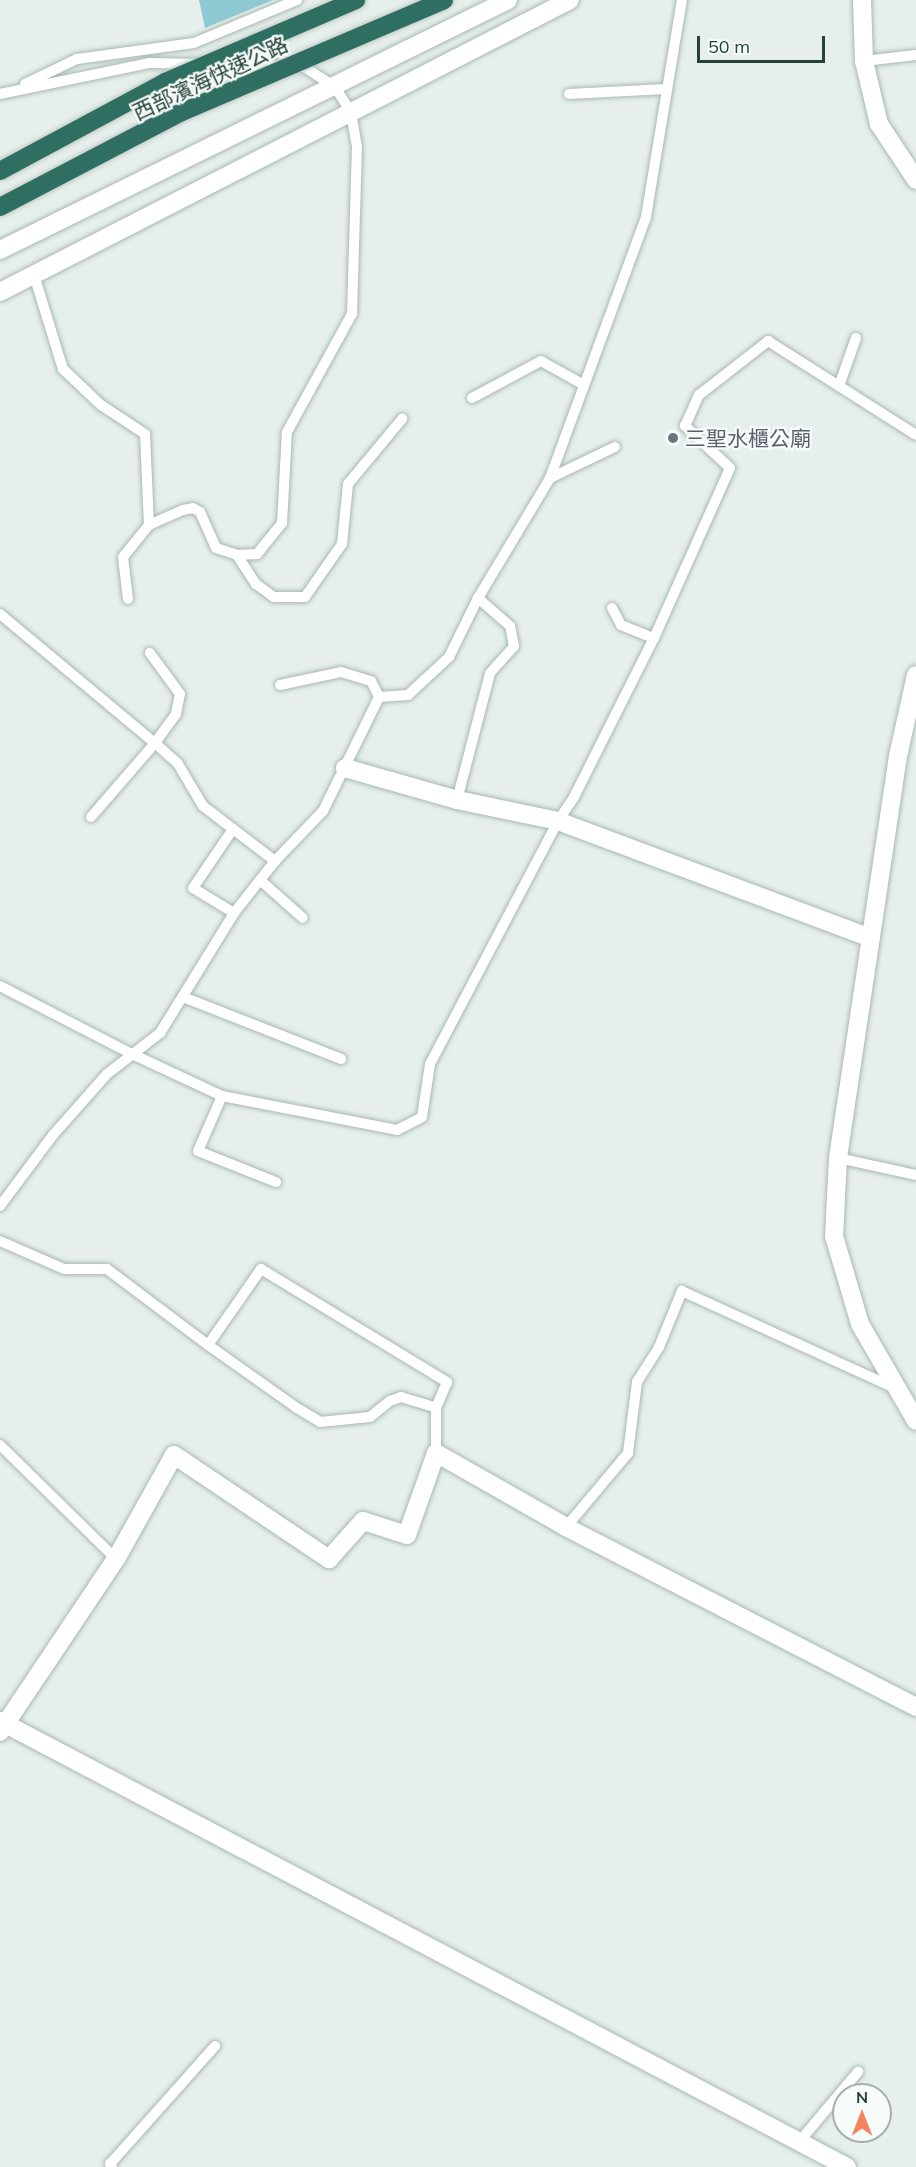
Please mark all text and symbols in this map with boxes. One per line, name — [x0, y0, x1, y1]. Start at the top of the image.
scale bar — [700, 24, 828, 62]
street label: 西部濱海快速公路 — [129, 31, 291, 125]
text: 50 m — [708, 35, 750, 58]
place label: 三聖水櫃公廟 — [685, 425, 811, 451]
marker: 三聖水櫃公廟 — [666, 431, 680, 445]
north arrow — [832, 2083, 892, 2143]
text: N — [856, 2087, 868, 2107]

